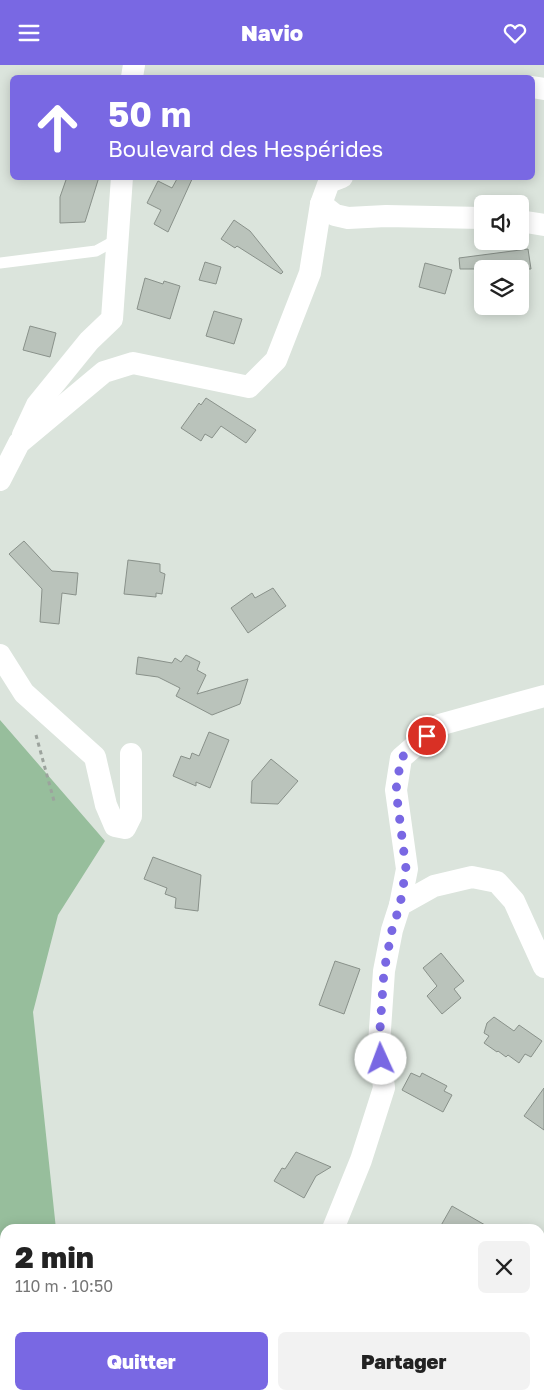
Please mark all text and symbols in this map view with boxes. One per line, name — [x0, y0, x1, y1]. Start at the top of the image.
icon: menu — [15, 19, 43, 47]
text: Navio — [241, 19, 303, 46]
icon: heart — [501, 19, 529, 47]
text: 50 m — [108, 93, 191, 135]
icon: ahead — [25, 95, 90, 160]
text: Boulevard des Hespérides — [108, 135, 383, 162]
map controls — [474, 195, 529, 315]
button: sound — [474, 195, 529, 250]
button: layers — [474, 260, 529, 315]
pin — [406, 715, 448, 757]
icon: arrive — [413, 722, 441, 750]
position arrow — [354, 1032, 406, 1084]
text: 2 min — [15, 1239, 94, 1275]
button: close — [478, 1241, 530, 1293]
text: 110 m · 10:50 — [15, 1276, 113, 1296]
button: Quitter — [15, 1332, 268, 1390]
button: Partager — [278, 1332, 530, 1390]

